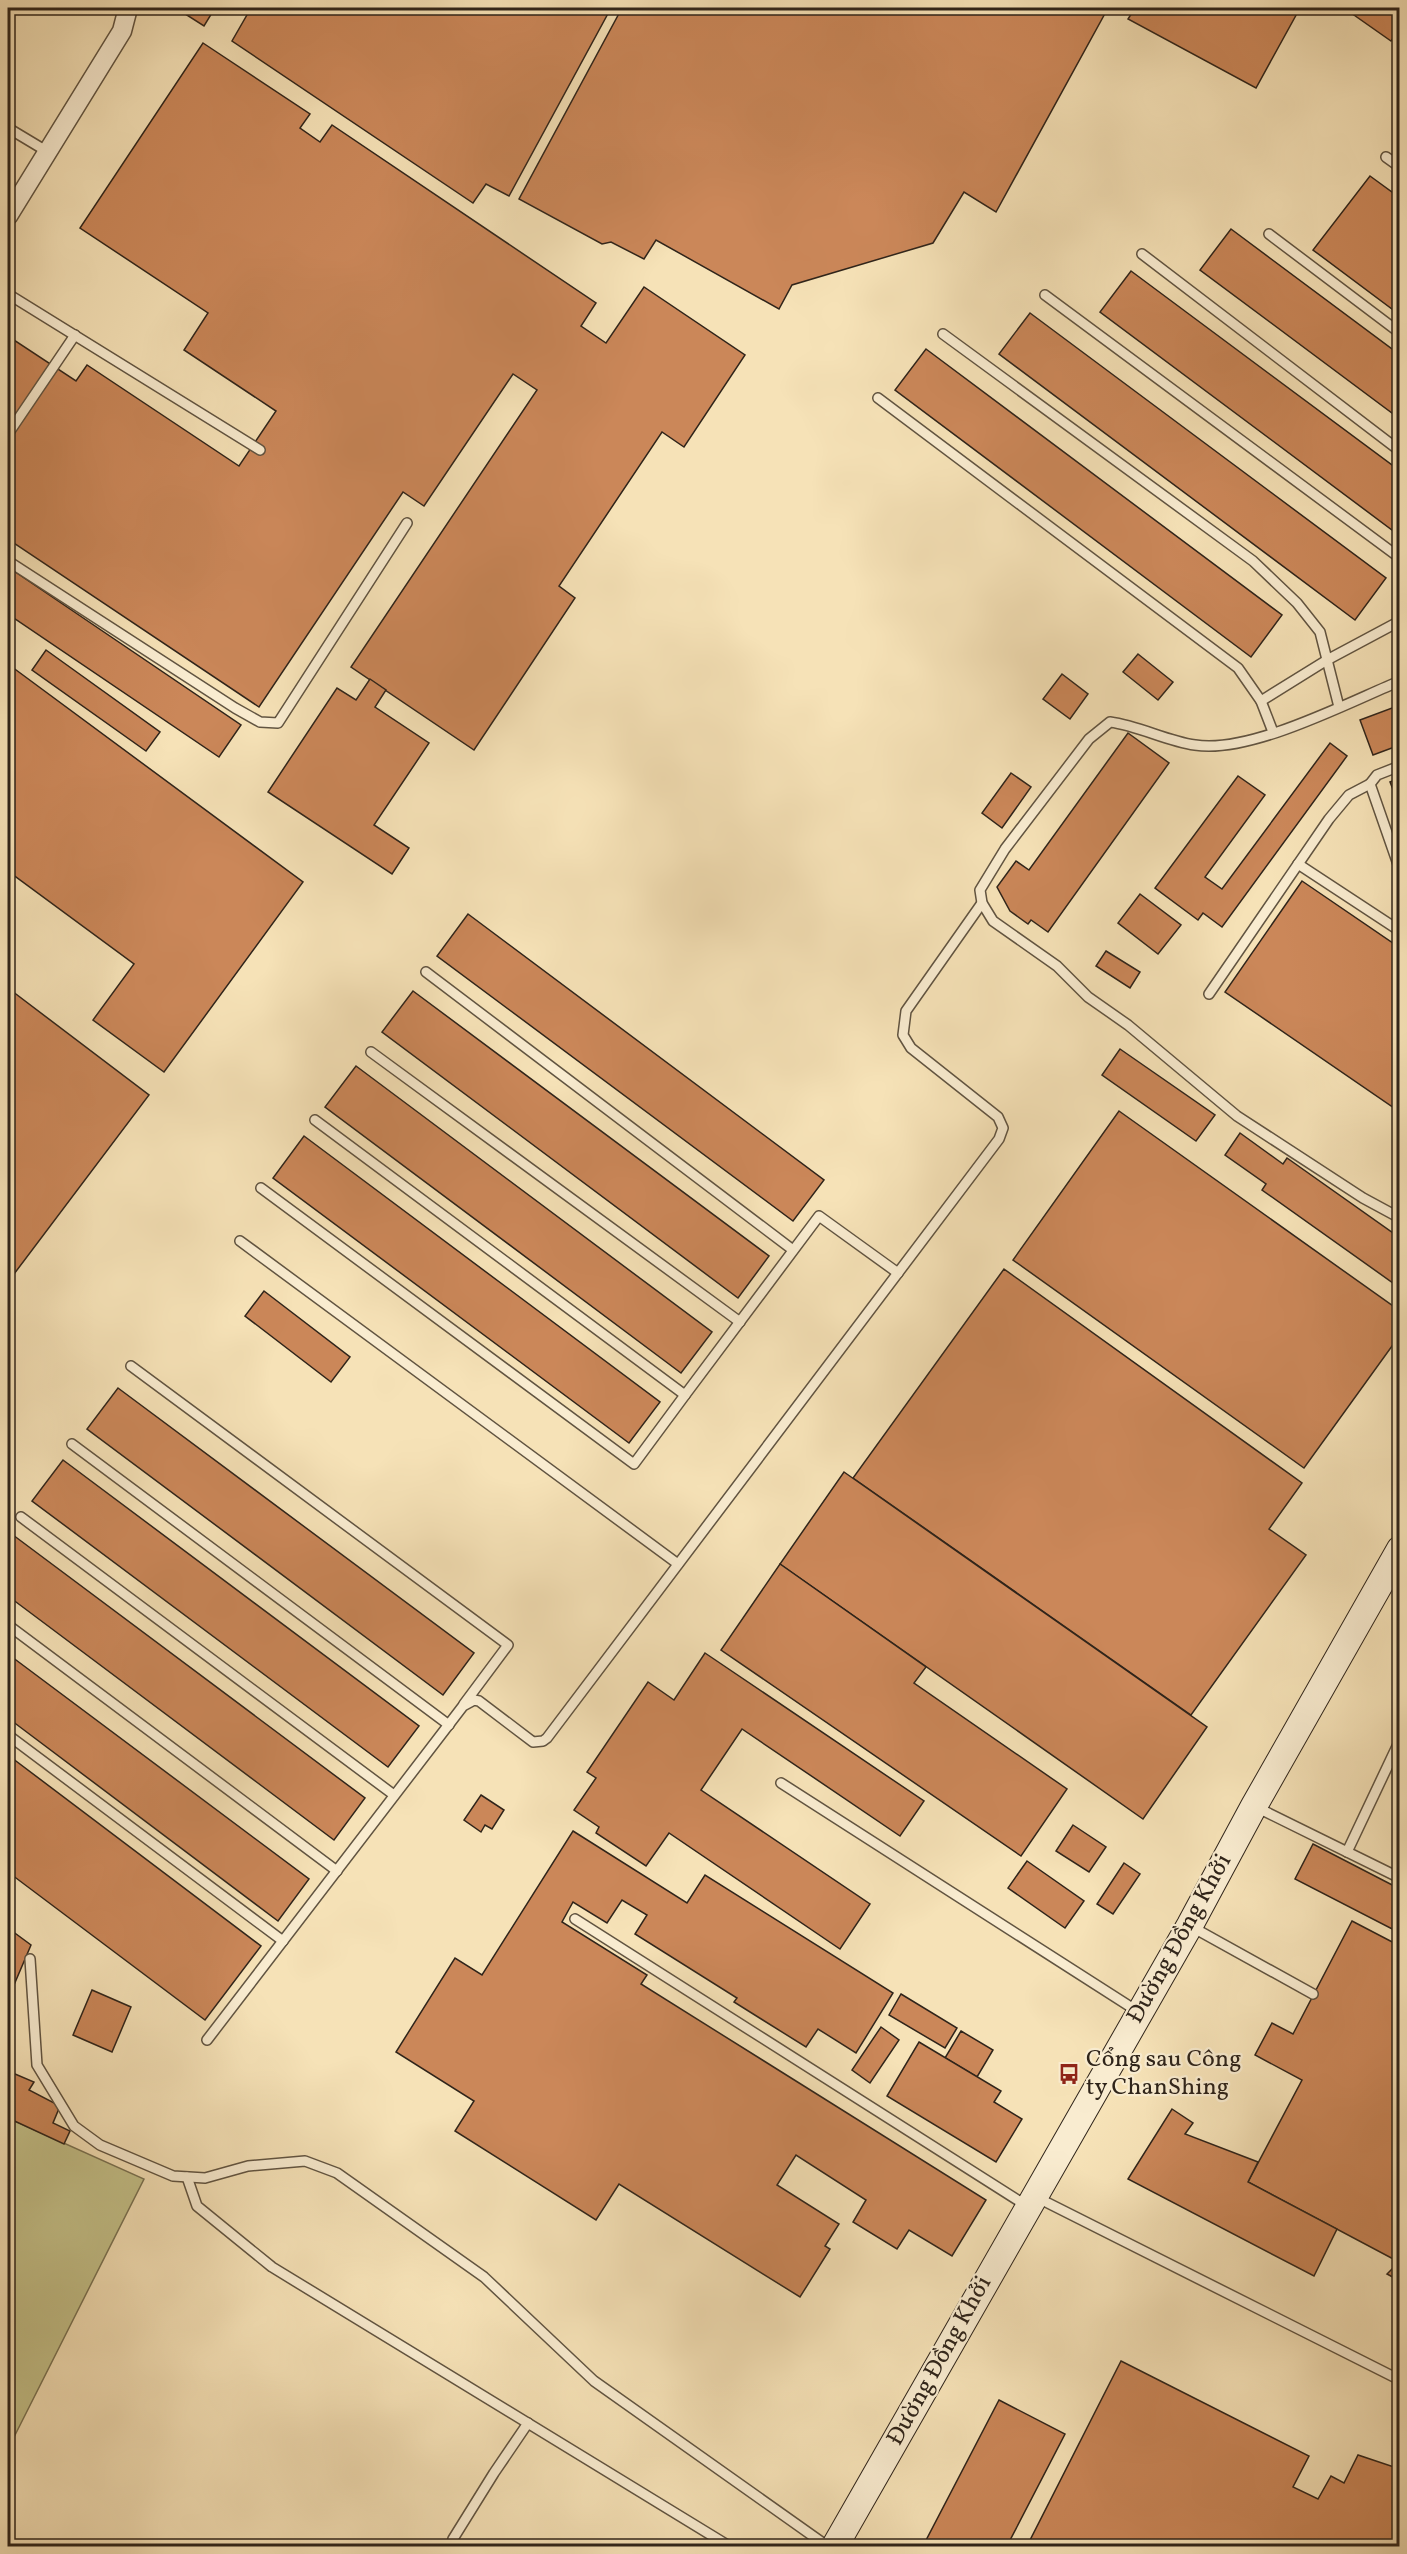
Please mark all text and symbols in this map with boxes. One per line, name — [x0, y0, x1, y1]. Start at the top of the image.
street label: Đường Đồng Khởi — [1119, 1848, 1241, 2030]
place label: Cổng sau Công ty ChanShing — [1086, 2043, 1241, 2105]
bus stop icon: Cổng sau Công ty ChanShing — [1057, 2062, 1081, 2086]
street label: Đường Đồng Khởi — [879, 2270, 1001, 2452]

